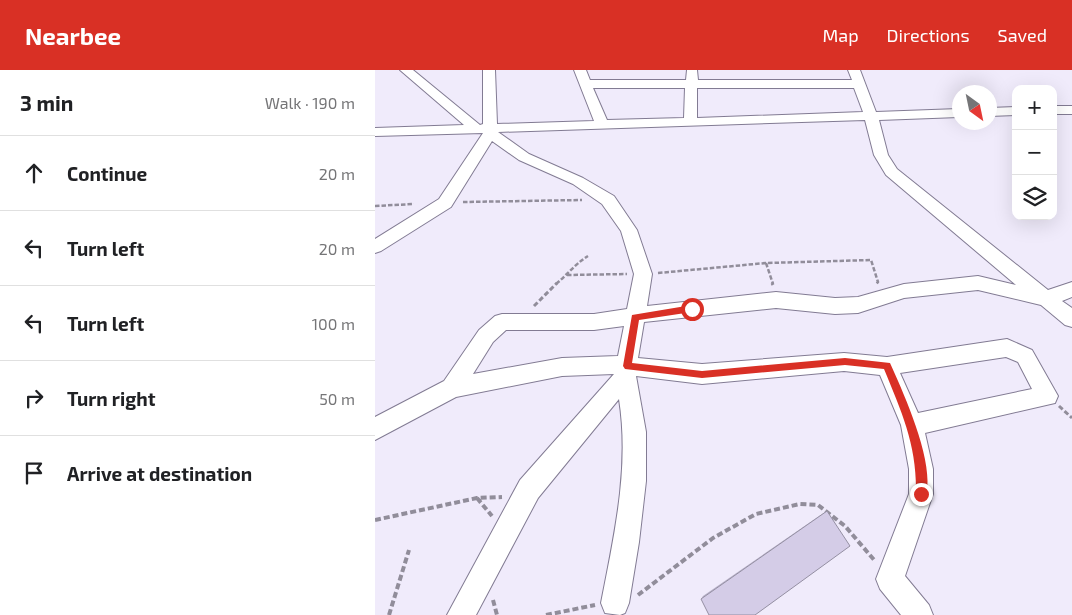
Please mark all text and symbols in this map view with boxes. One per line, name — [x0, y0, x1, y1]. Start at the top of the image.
text: Nearbee — [25, 21, 121, 50]
text: Map — [822, 24, 859, 46]
text: Directions — [887, 24, 970, 46]
text: Saved — [998, 24, 1047, 46]
north arrow — [952, 85, 997, 130]
map controls — [1012, 85, 1057, 220]
button: + — [1012, 85, 1057, 130]
text: 3 min — [20, 90, 73, 115]
text: Walk · 190 m — [265, 93, 355, 112]
button: − — [1012, 130, 1057, 175]
icon: ahead — [20, 159, 48, 187]
text: Continue — [67, 162, 147, 185]
text: 20 m — [319, 164, 355, 183]
button: layers — [1012, 175, 1057, 220]
icon: left — [20, 234, 48, 262]
text: Turn left — [67, 237, 144, 260]
text: 20 m — [319, 239, 355, 258]
route start — [681, 298, 704, 321]
icon: left — [20, 309, 48, 337]
text: Turn left — [67, 312, 144, 335]
text: 100 m — [312, 314, 355, 333]
icon: right — [20, 384, 48, 412]
text: Turn right — [67, 387, 155, 410]
text: 50 m — [319, 389, 355, 408]
icon: arrive — [20, 459, 48, 487]
text: Arrive at destination — [67, 462, 252, 485]
route end — [910, 483, 933, 506]

